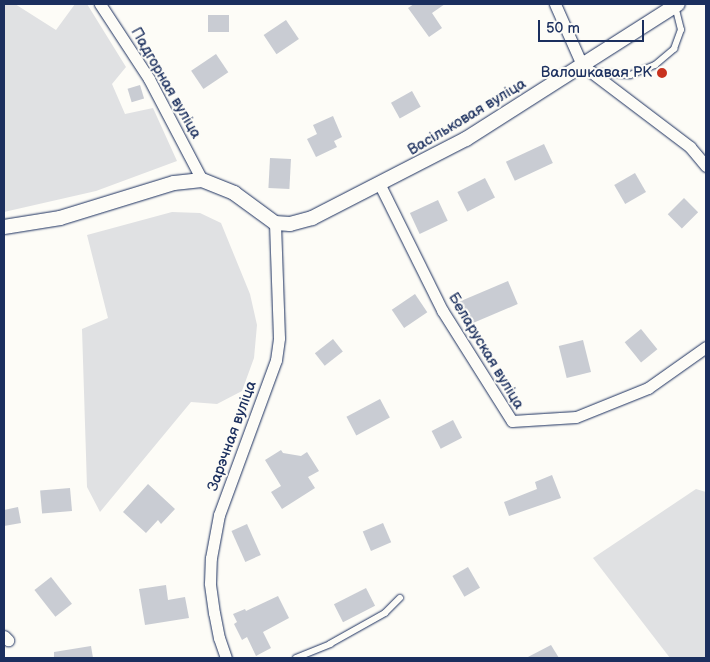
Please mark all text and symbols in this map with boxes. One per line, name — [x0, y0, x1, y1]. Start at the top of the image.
scale bar — [540, 10, 646, 42]
text: 50 m — [546, 19, 580, 38]
street label: Падгорная вуліца — [127, 24, 205, 142]
place label: Валошкавая РК — [541, 64, 652, 82]
marker: Валошкавая РК — [656, 67, 668, 79]
street label: Васільковая вуліца — [405, 75, 529, 159]
street label: Беларуская вуліца — [444, 290, 528, 412]
street label: Зарэчная вуліца — [204, 378, 260, 494]

